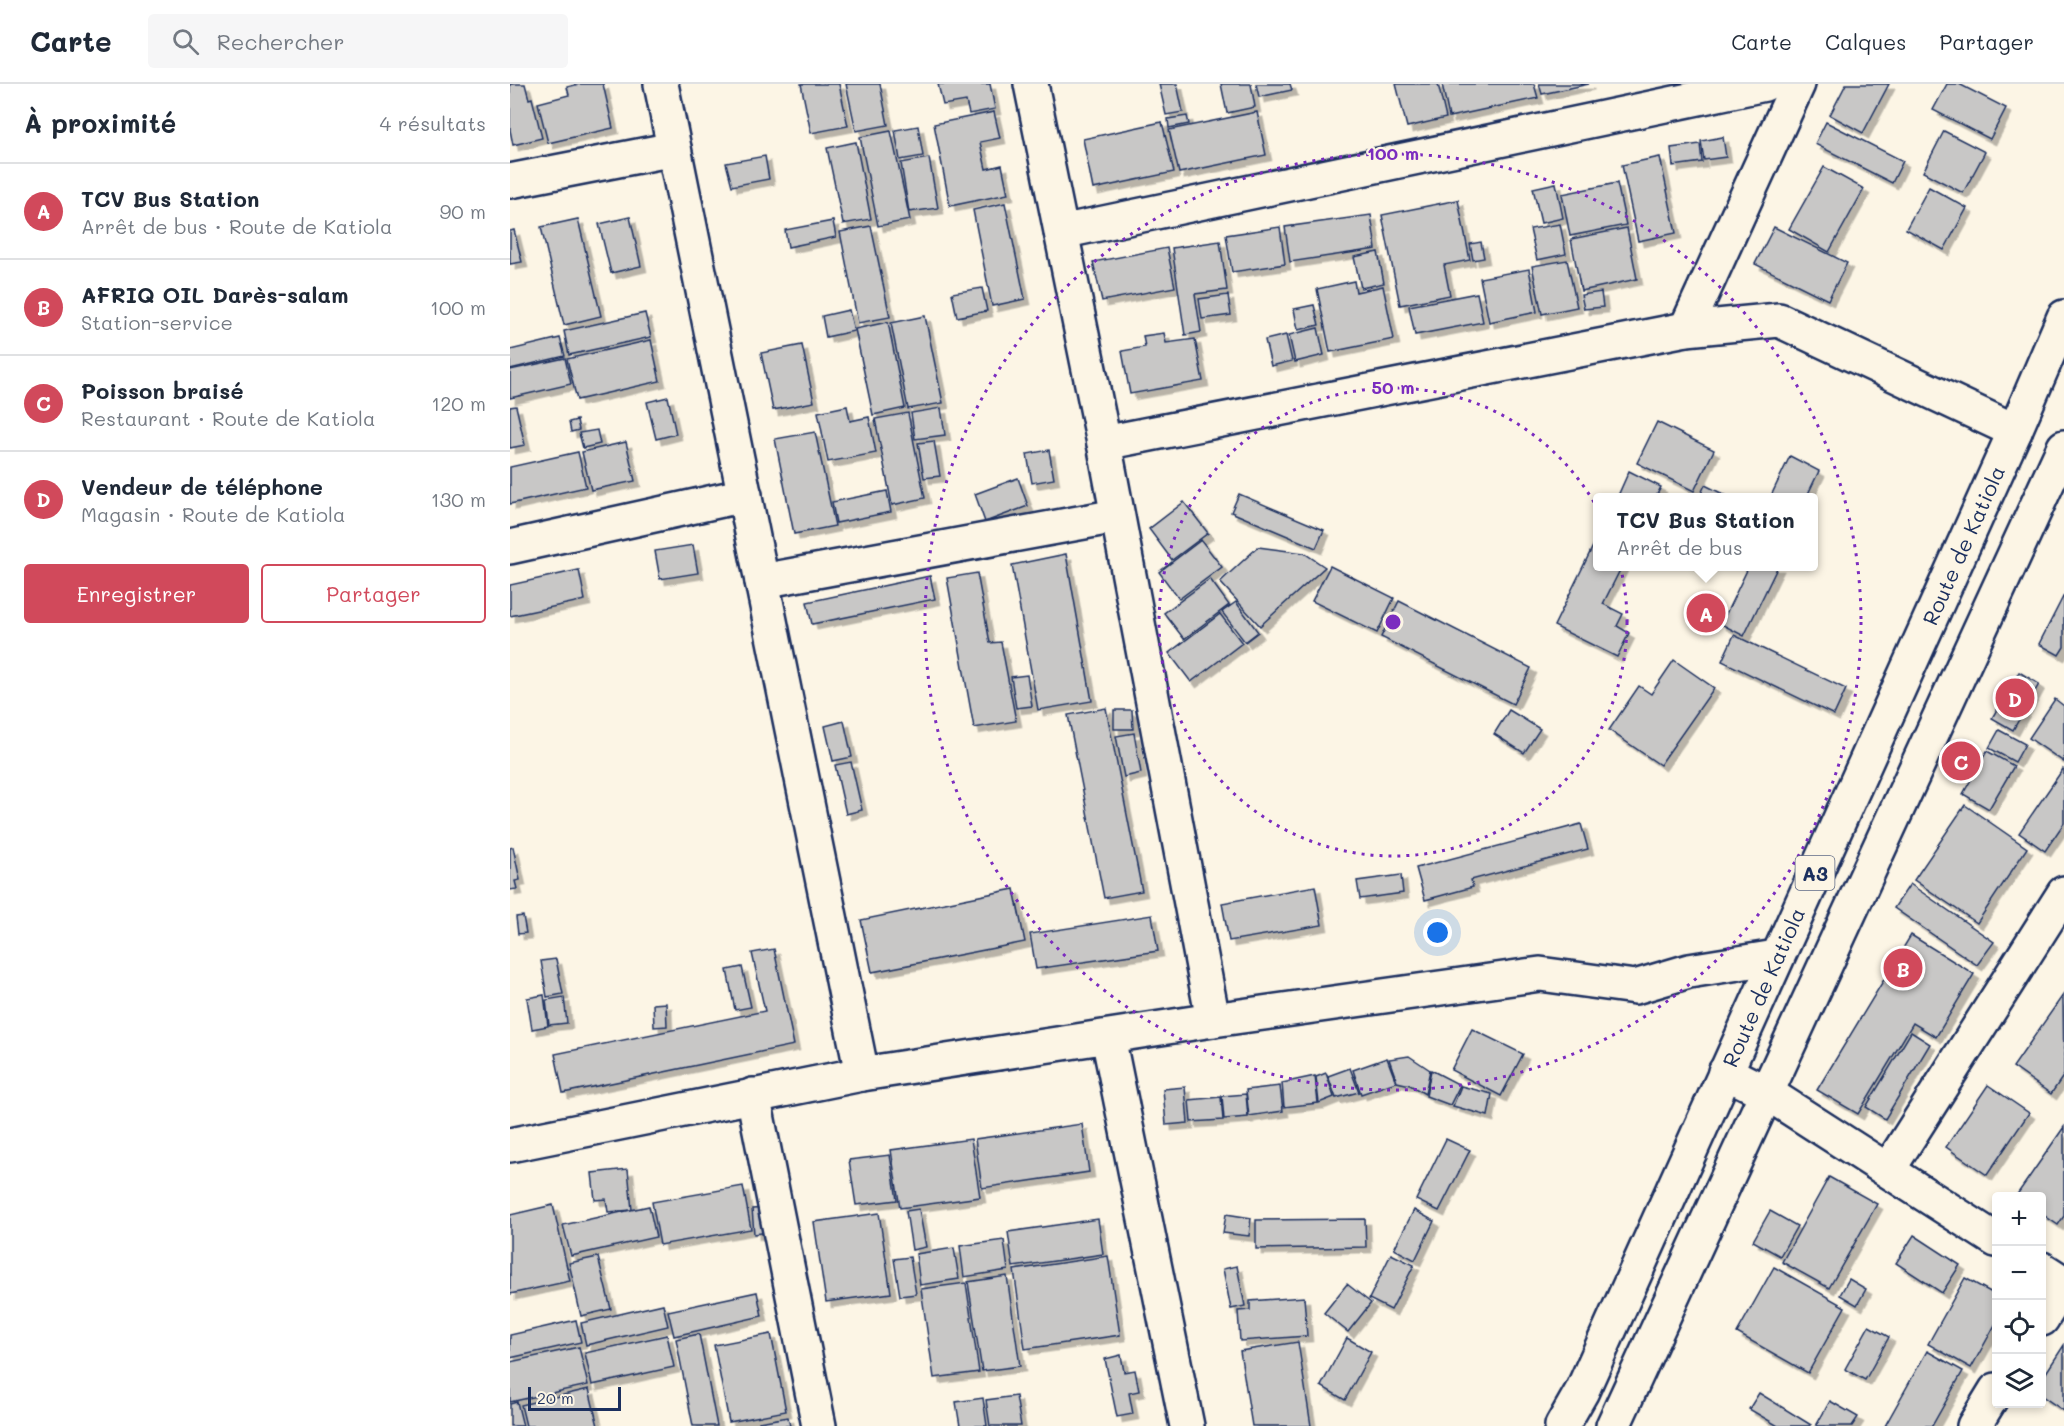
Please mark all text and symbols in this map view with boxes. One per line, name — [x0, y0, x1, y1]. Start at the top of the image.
search box — [148, 14, 568, 68]
text: Carte — [30, 23, 112, 59]
icon: search — [169, 25, 202, 58]
text: Rechercher — [217, 27, 344, 56]
text: Carte — [1731, 28, 1792, 55]
text: Calques — [1825, 28, 1907, 55]
text: Partager — [1940, 28, 2034, 55]
text: À proximité — [24, 106, 176, 140]
text: 4 résultats — [380, 110, 486, 136]
text: 100 m — [1367, 141, 1419, 165]
text: TCV Bus Station — [81, 184, 260, 213]
text: A — [37, 198, 50, 224]
text: 90 m — [440, 198, 486, 224]
text: Arrêt de bus · Route de Katiola — [81, 213, 392, 239]
text: AFRIQ OIL Darès-salam — [81, 280, 348, 309]
text: B — [37, 294, 50, 320]
text: 100 m — [430, 294, 486, 320]
text: Station-service — [81, 309, 233, 335]
text: 50 m — [1372, 375, 1414, 399]
text: Poisson braisé — [81, 376, 244, 405]
text: C — [36, 390, 51, 416]
text: 120 m — [431, 390, 486, 416]
text: Restaurant · Route de Katiola — [81, 405, 376, 431]
street label: Route de Katiola — [1916, 461, 2010, 629]
text: Vendeur de téléphone — [81, 472, 323, 501]
text: D — [36, 486, 51, 512]
text: 130 m — [431, 486, 486, 512]
popup — [1593, 493, 1818, 571]
text: Magasin · Route de Katiola — [81, 501, 345, 527]
text: TCV Bus Station — [1616, 505, 1795, 534]
text: Arrêt de bus — [1616, 534, 1743, 560]
button: Enregistrer — [24, 564, 249, 623]
button: Partager — [261, 564, 486, 623]
pin: A — [1686, 590, 1726, 636]
centre of rings — [1383, 612, 1403, 632]
pin: D — [1996, 676, 2034, 720]
pin: C — [1942, 738, 1980, 784]
road number: A3 — [1796, 856, 1834, 890]
street label: Route de Katiola — [1716, 903, 1810, 1071]
your location — [1423, 918, 1452, 947]
pin: B — [1884, 946, 1922, 990]
map controls — [1992, 1192, 2046, 1408]
button: + — [1992, 1192, 2046, 1246]
button: − — [1992, 1246, 2046, 1300]
button: locate — [1992, 1300, 2046, 1354]
button: layers — [1992, 1354, 2046, 1408]
scale bar — [528, 1384, 621, 1412]
text: 20 m — [537, 1387, 574, 1408]

